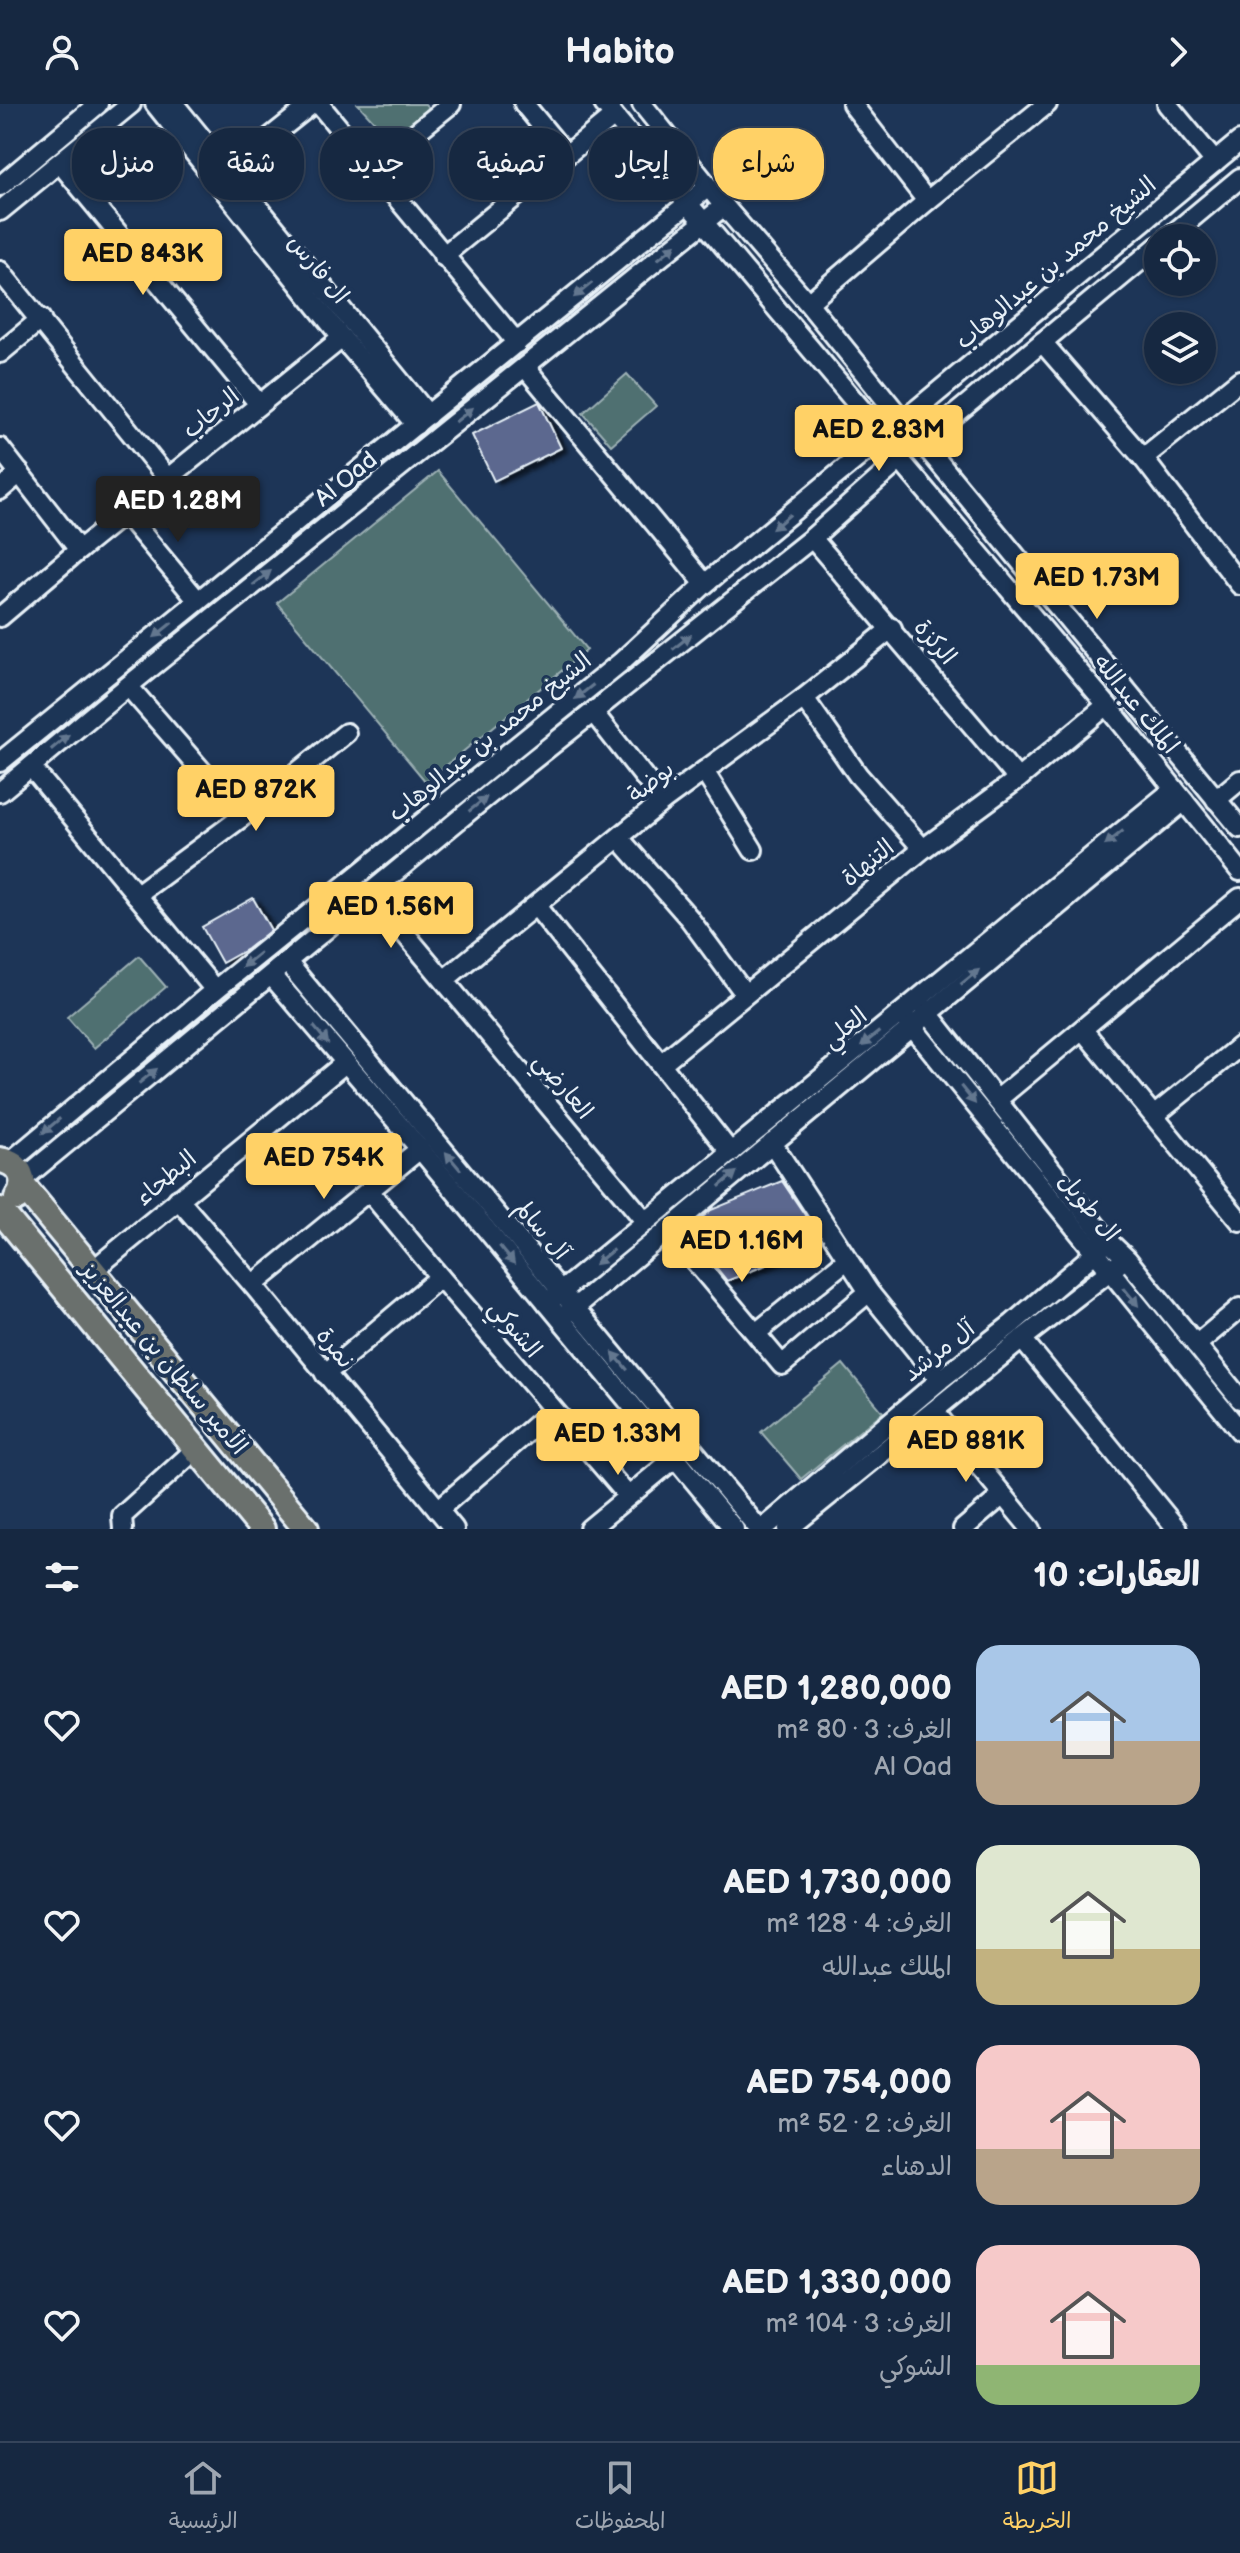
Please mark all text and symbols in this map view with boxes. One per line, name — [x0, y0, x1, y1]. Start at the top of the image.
icon: person — [40, 30, 84, 74]
icon: forward — [1156, 30, 1200, 74]
text: Habito — [565, 31, 675, 74]
chip: منزل — [72, 128, 183, 200]
chip: شقة — [199, 128, 304, 200]
chip: جديد — [320, 128, 433, 200]
chip: تصفية — [449, 128, 573, 200]
chip: إيجار — [589, 128, 697, 200]
chip: شراء — [713, 128, 824, 200]
street label: الشيخ محمد بن عبدالوهاب — [950, 170, 1163, 356]
map controls — [1144, 224, 1216, 384]
button: locate — [1144, 224, 1216, 296]
street label: ال فارس — [281, 228, 355, 310]
pin: AED 843K — [60, 229, 226, 297]
text: AED 843K — [82, 239, 204, 270]
one-way arrow — [657, 244, 677, 261]
one-way arrow — [572, 281, 593, 298]
button: layers — [1144, 312, 1216, 384]
street label: الرحاب — [177, 381, 245, 445]
pin: AED 2.83M — [787, 405, 971, 473]
one-way arrow — [454, 407, 474, 424]
text: AED 2.83M — [813, 415, 945, 446]
street label: Al Oad — [309, 445, 383, 513]
pin: AED 1.28M — [86, 476, 270, 544]
text: AED 1.28M — [114, 486, 242, 517]
one-way arrow — [771, 513, 791, 530]
pin: AED 1.73M — [1005, 553, 1189, 621]
text: AED 1.73M — [1034, 563, 1160, 594]
one-way arrow — [251, 570, 271, 587]
street label: الركزة — [908, 613, 962, 671]
one-way arrow — [153, 621, 173, 637]
one-way arrow — [672, 634, 692, 650]
street label: الشيخ محمد بن عبدالوهاب — [382, 646, 598, 829]
street label: الملك عبدالله — [1087, 648, 1185, 760]
one-way arrow — [574, 683, 594, 699]
one-way arrow — [50, 734, 70, 752]
street label: بوضة — [622, 755, 680, 809]
pin: AED 872K — [173, 765, 339, 833]
text: AED 872K — [195, 775, 317, 806]
one-way arrow — [468, 796, 488, 813]
one-way arrow — [1104, 829, 1124, 846]
street label: التنهاة — [836, 833, 900, 893]
pin: AED 1.56M — [299, 882, 483, 950]
text: AED 1.56M — [327, 892, 455, 923]
one-way arrow — [241, 952, 261, 968]
one-way arrow — [960, 969, 980, 986]
street label: العلي — [817, 1001, 877, 1060]
one-way arrow — [312, 1024, 329, 1044]
one-way arrow — [859, 1030, 880, 1047]
street label: العارضي — [522, 1047, 599, 1129]
one-way arrow — [138, 1068, 158, 1085]
one-way arrow — [959, 1085, 975, 1105]
one-way arrow — [41, 1117, 61, 1134]
pin: AED 754K — [241, 1133, 407, 1201]
text: AED 754K — [264, 1143, 384, 1174]
street label: البطحاء — [129, 1144, 203, 1212]
one-way arrow — [445, 1152, 462, 1172]
street label: ال طويل — [1052, 1167, 1126, 1247]
one-way arrow — [718, 1172, 738, 1188]
street label: آل سالم — [506, 1194, 576, 1269]
pin: AED 1.16M — [650, 1216, 834, 1284]
text: AED 1.16M — [680, 1226, 804, 1257]
one-way arrow — [498, 1245, 515, 1265]
one-way arrow — [594, 1248, 614, 1265]
street label: الأمير سلطان بن عبدالعزيز — [73, 1252, 256, 1461]
one-way arrow — [1123, 1287, 1139, 1307]
street label: الشوكي — [478, 1294, 548, 1368]
street label: آل مرشد — [897, 1313, 982, 1388]
street label: نمرة — [310, 1322, 360, 1374]
one-way arrow — [612, 1351, 628, 1371]
pin: AED 1.33M — [526, 1409, 710, 1477]
pin: AED 881K — [883, 1416, 1049, 1484]
text: AED 1.33M — [554, 1419, 682, 1450]
text: AED 881K — [907, 1426, 1025, 1457]
icon: filters — [40, 1555, 84, 1599]
text: العقارات: 10 — [1033, 1555, 1200, 1596]
text: AED 1,280,000 — [721, 1668, 952, 1709]
icon: home — [1040, 1677, 1136, 1773]
icon: heart — [40, 1703, 84, 1747]
text: الغرف: 3 · 80 m² — [777, 1715, 952, 1746]
text: Al Oad — [874, 1752, 952, 1783]
text: AED 1,730,000 — [724, 1862, 952, 1903]
icon: home — [1040, 1877, 1136, 1973]
icon: heart — [40, 1903, 84, 1947]
text: الغرف: 4 · 128 m² — [767, 1909, 952, 1940]
text: الملك عبدالله — [822, 1952, 952, 1983]
text: AED 754,000 — [747, 2062, 952, 2103]
icon: home — [1040, 2077, 1136, 2173]
icon: heart — [40, 2103, 84, 2147]
text: الغرف: 2 · 52 m² — [777, 2109, 952, 2140]
text: الدهناء — [881, 2152, 952, 2183]
text: AED 1,330,000 — [722, 2262, 952, 2303]
icon: home — [1040, 2277, 1136, 2373]
icon: heart — [40, 2303, 84, 2347]
text: الغرف: 3 · 104 m² — [766, 2309, 952, 2340]
text: الشوكي — [879, 2352, 952, 2383]
tab: الرئيسية — [169, 2456, 238, 2540]
tab: المحفوظات — [575, 2456, 666, 2540]
tab: الخريطة — [1003, 2456, 1071, 2540]

